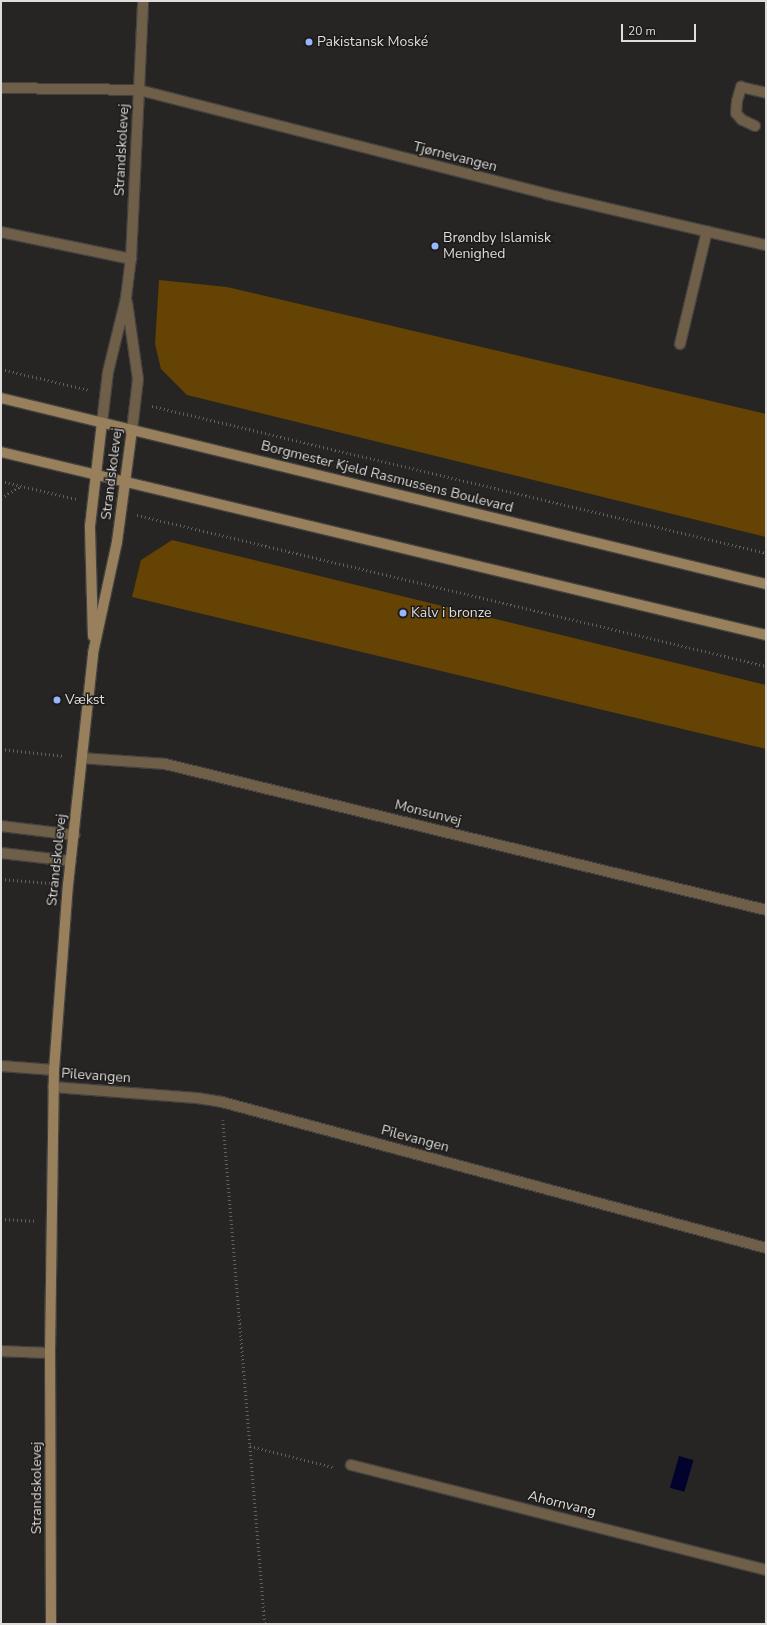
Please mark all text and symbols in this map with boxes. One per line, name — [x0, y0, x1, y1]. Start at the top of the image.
scale bar — [623, 16, 698, 42]
text: 20 m — [628, 23, 656, 39]
place label: Pakistansk Moské — [317, 34, 428, 50]
marker: Pakistansk Moské — [304, 37, 314, 47]
street label: Strandskolevej — [111, 103, 133, 197]
street label: Tjørnevangen — [411, 138, 499, 176]
place label: Brøndby Islamisk Menighed — [443, 230, 551, 262]
marker: Brøndby Islamisk Menighed — [430, 241, 440, 251]
street label: Strandskolevej — [98, 427, 126, 521]
street label: Borgmester Kjeld Rasmussens Boulevard — [259, 437, 515, 517]
place label: Kalv i bronze — [411, 605, 491, 621]
marker: Kalv i bronze — [398, 608, 408, 618]
place label: Vækst — [65, 692, 104, 708]
marker: Vækst — [52, 695, 62, 705]
street label: Monsunvej — [393, 797, 463, 829]
street label: Strandskolevej — [44, 813, 70, 907]
street label: Pilevangen — [61, 1065, 131, 1087]
street label: Pilevangen — [379, 1122, 451, 1156]
street label: Strandskolevej — [29, 1442, 45, 1534]
street label: Ahornvang — [526, 1487, 598, 1521]

